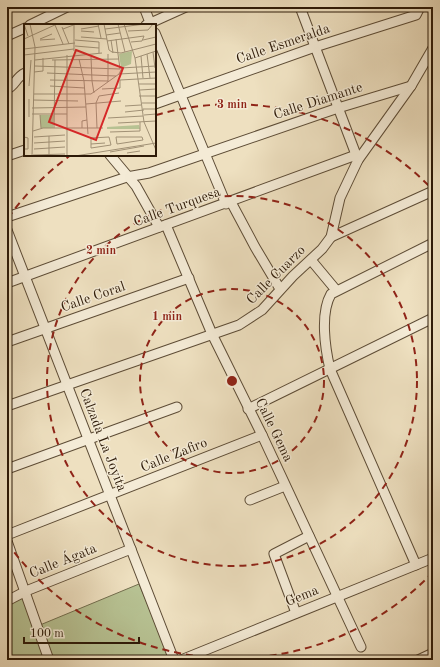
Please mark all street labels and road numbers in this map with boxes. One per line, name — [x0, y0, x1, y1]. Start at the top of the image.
street label: Calle Esmeralda — [234, 21, 332, 67]
street label: Calle Diamante — [272, 80, 364, 122]
street label: Calle Turquesa — [132, 185, 222, 229]
street label: Calle Cuarzo — [244, 243, 308, 307]
street label: Calle Coral — [59, 279, 127, 315]
street label: Calzada La Joyita — [77, 387, 129, 493]
street label: Calle Gema — [253, 396, 295, 464]
street label: Calle Zafiro — [139, 435, 209, 475]
street label: Calle Ágata — [26, 538, 99, 581]
street label: Gema — [283, 583, 321, 609]

